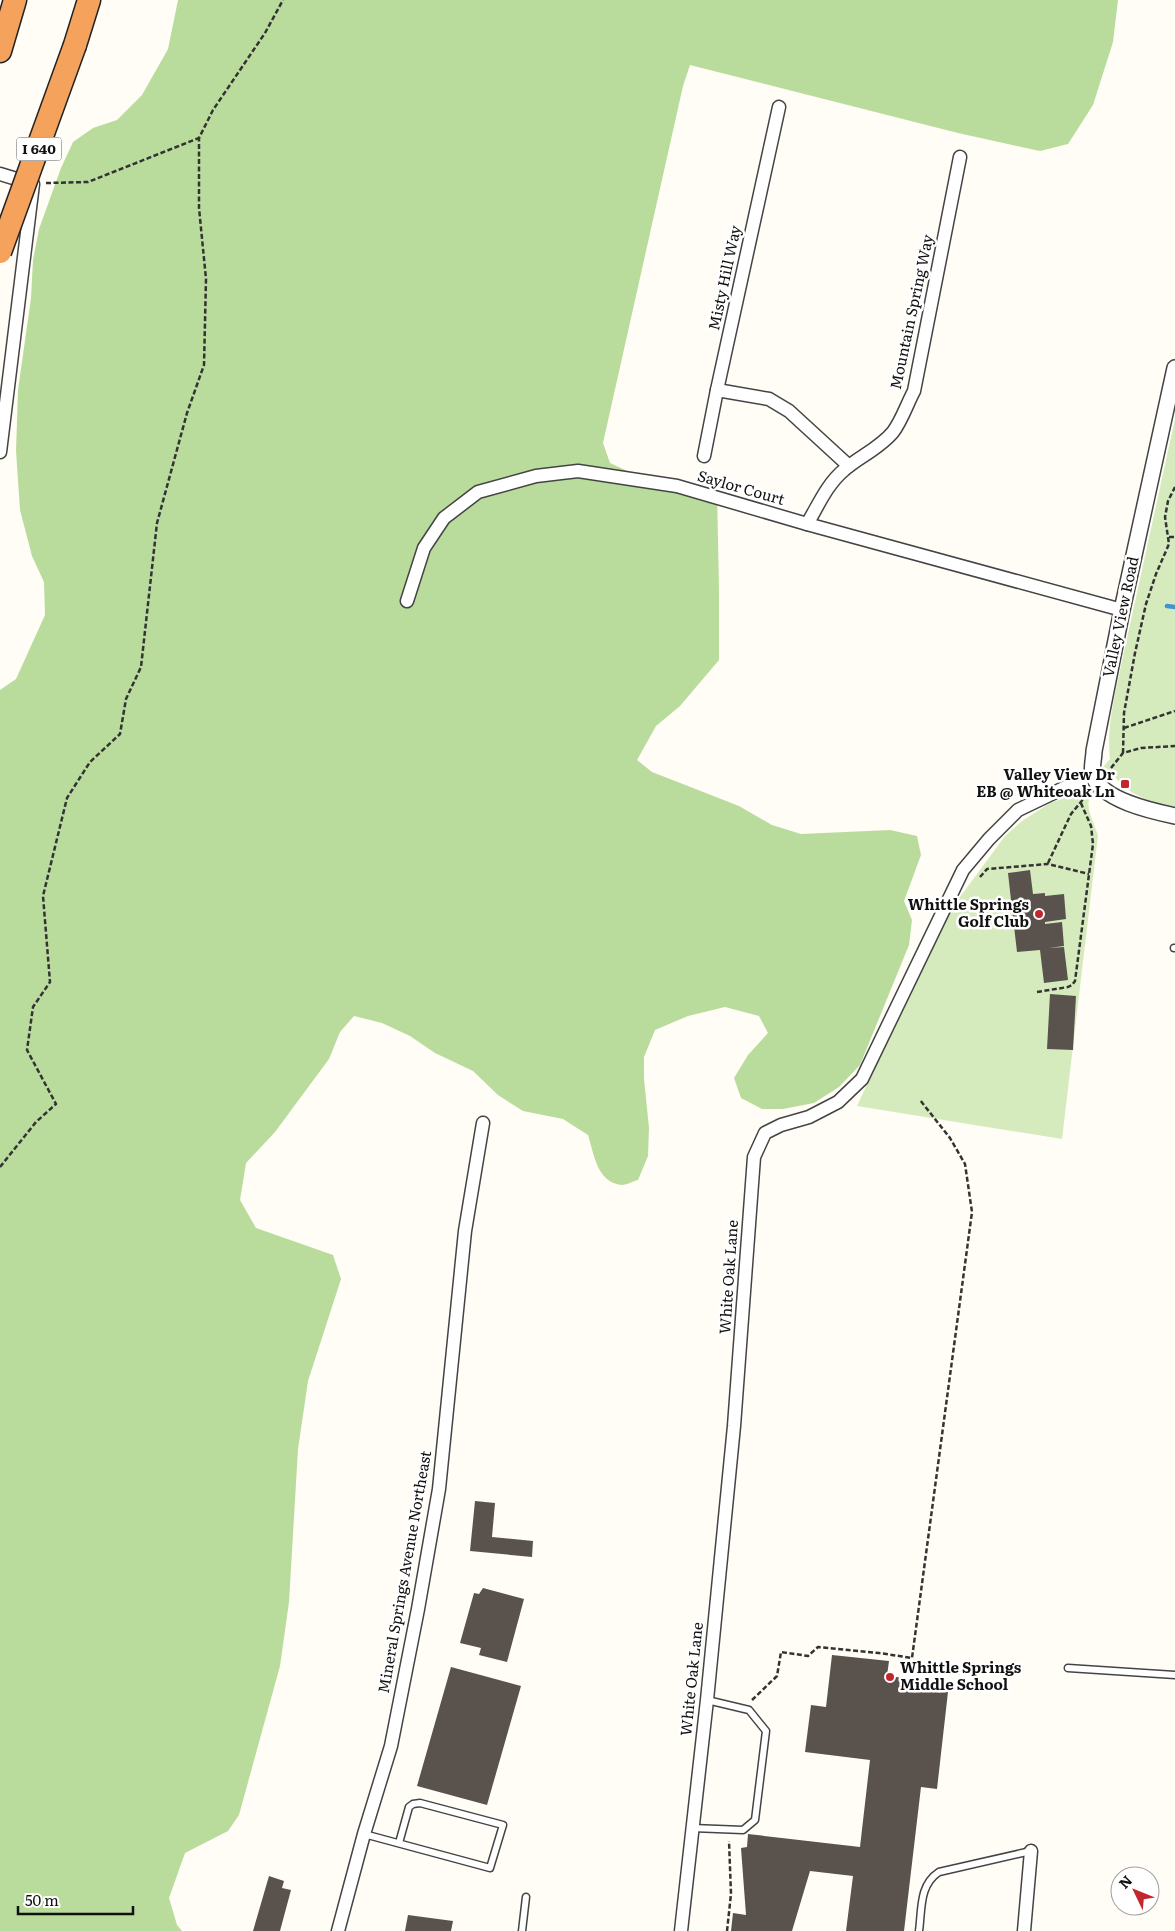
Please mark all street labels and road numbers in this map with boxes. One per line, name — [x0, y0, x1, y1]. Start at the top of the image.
road number: I 640 — [16, 138, 62, 160]
street label: Misty Hill Way — [701, 223, 746, 332]
street label: Mountain Spring Way — [883, 232, 938, 391]
street label: Saylor Court — [695, 463, 788, 510]
street label: Valley View Road — [1095, 554, 1144, 679]
street label: White Oak Lane — [712, 1219, 743, 1335]
street label: Mineral Springs Avenue Northeast — [371, 1449, 436, 1695]
street label: White Oak Lane — [673, 1621, 708, 1737]

